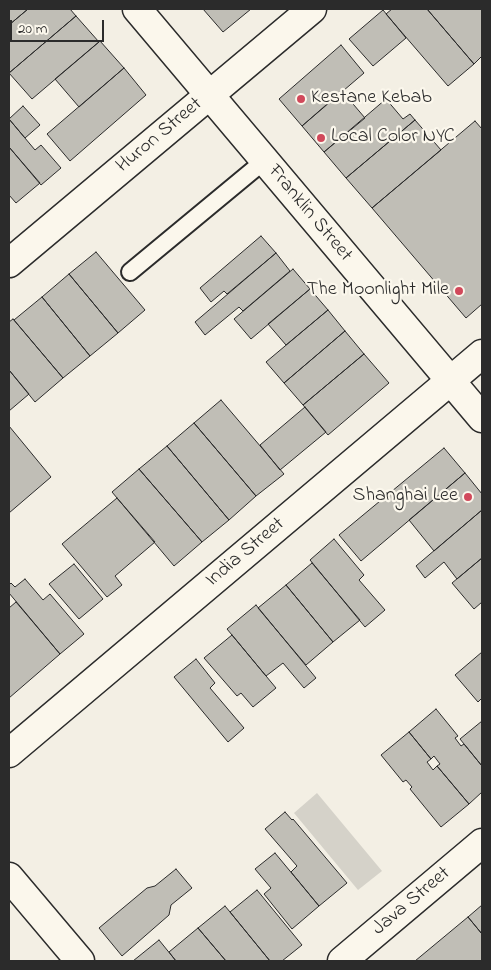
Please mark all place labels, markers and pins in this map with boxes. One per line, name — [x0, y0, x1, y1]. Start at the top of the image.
place label: Kestane Kebab — [311, 87, 432, 111]
marker: Kestane Kebab — [295, 93, 307, 105]
place label: Local Color NYC — [331, 126, 455, 150]
marker: Local Color NYC — [315, 132, 327, 144]
place label: The Moonlight Mile — [307, 279, 449, 303]
marker: The Moonlight Mile — [453, 285, 465, 297]
place label: Shanghai Lee — [353, 485, 458, 509]
marker: Shanghai Lee — [462, 491, 474, 503]

